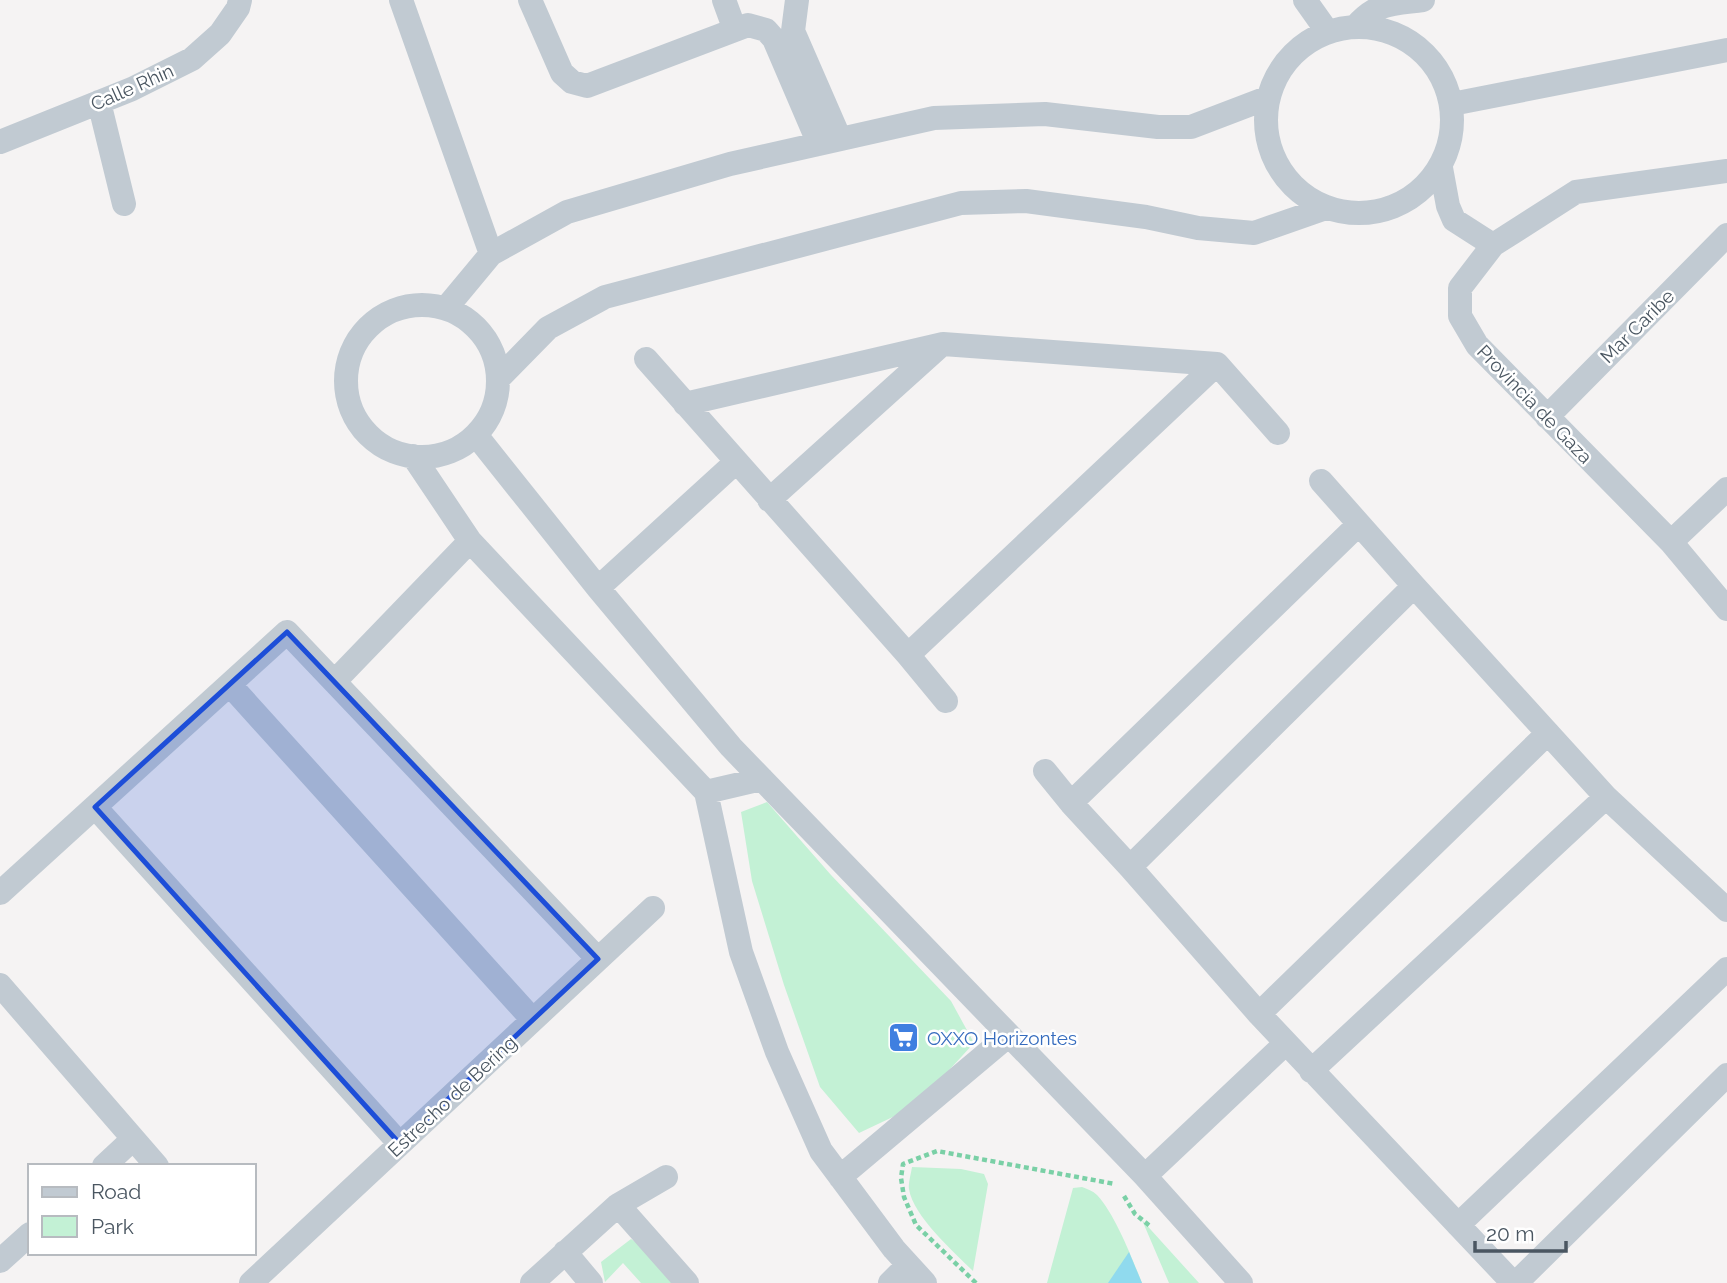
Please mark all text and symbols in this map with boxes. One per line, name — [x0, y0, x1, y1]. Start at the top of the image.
street label: Calle Rhin — [87, 59, 177, 115]
street label: Mar Caribe — [1596, 285, 1678, 367]
street label: Provincia de Gaza — [1473, 340, 1597, 468]
supermarket icon: OXXO Horizontes — [887, 1021, 921, 1055]
place label: OXXO Horizontes — [927, 1027, 1077, 1049]
street label: Estrecho de Bering — [383, 1031, 521, 1161]
legend — [28, 1164, 256, 1255]
text: Road — [91, 1179, 141, 1204]
scale bar — [1475, 1210, 1566, 1254]
text: Park — [91, 1214, 134, 1239]
text: 20 m — [1486, 1221, 1534, 1246]

